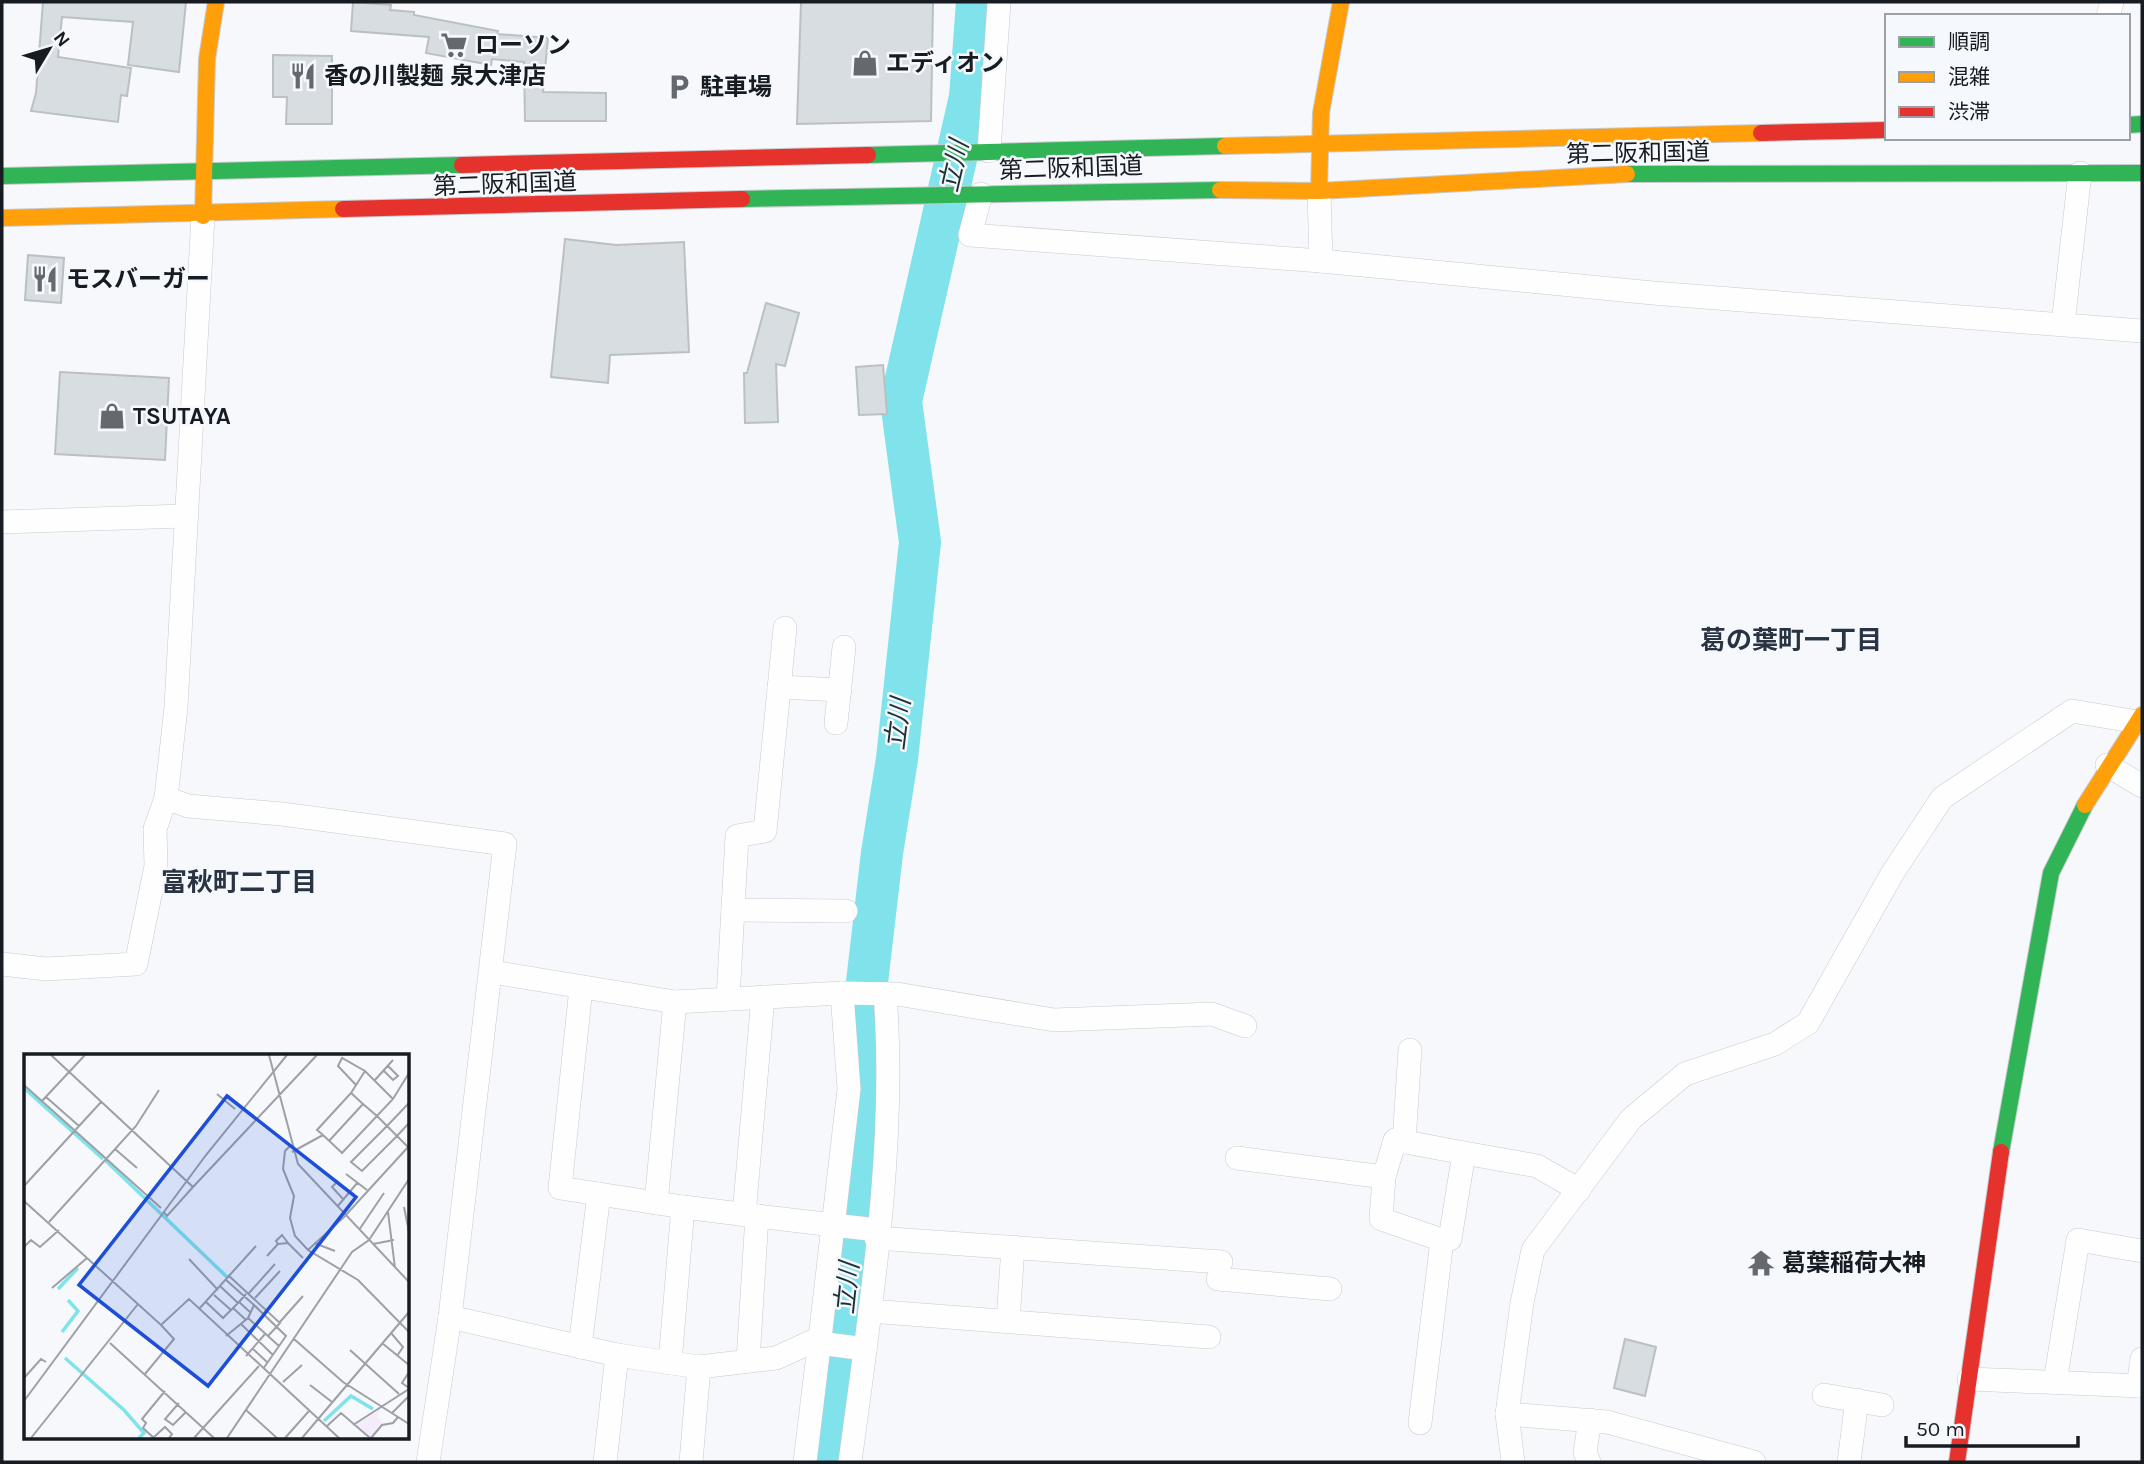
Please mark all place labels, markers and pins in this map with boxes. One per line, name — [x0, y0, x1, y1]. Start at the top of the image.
supermarket icon: ローソン — [439, 30, 469, 60]
place label: ローソン — [475, 31, 571, 59]
shop icon: エディオン — [850, 48, 880, 78]
place label: エディオン — [886, 49, 1004, 77]
restaurant icon: 香の川製麺 泉大津店 — [288, 61, 318, 91]
place label: 香の川製麺 泉大津店 — [324, 62, 546, 90]
parking icon: 駐車場 — [664, 72, 694, 102]
place label: 駐車場 — [700, 73, 772, 101]
restaurant icon: モスバーガー — [30, 264, 60, 294]
place label: モスバーガー — [66, 265, 210, 293]
shop icon: TSUTAYA — [97, 401, 127, 431]
place label: TSUTAYA — [133, 402, 231, 430]
temple icon: 葛葉稲荷大神 — [1746, 1248, 1776, 1278]
place label: 葛葉稲荷大神 — [1782, 1249, 1926, 1277]

